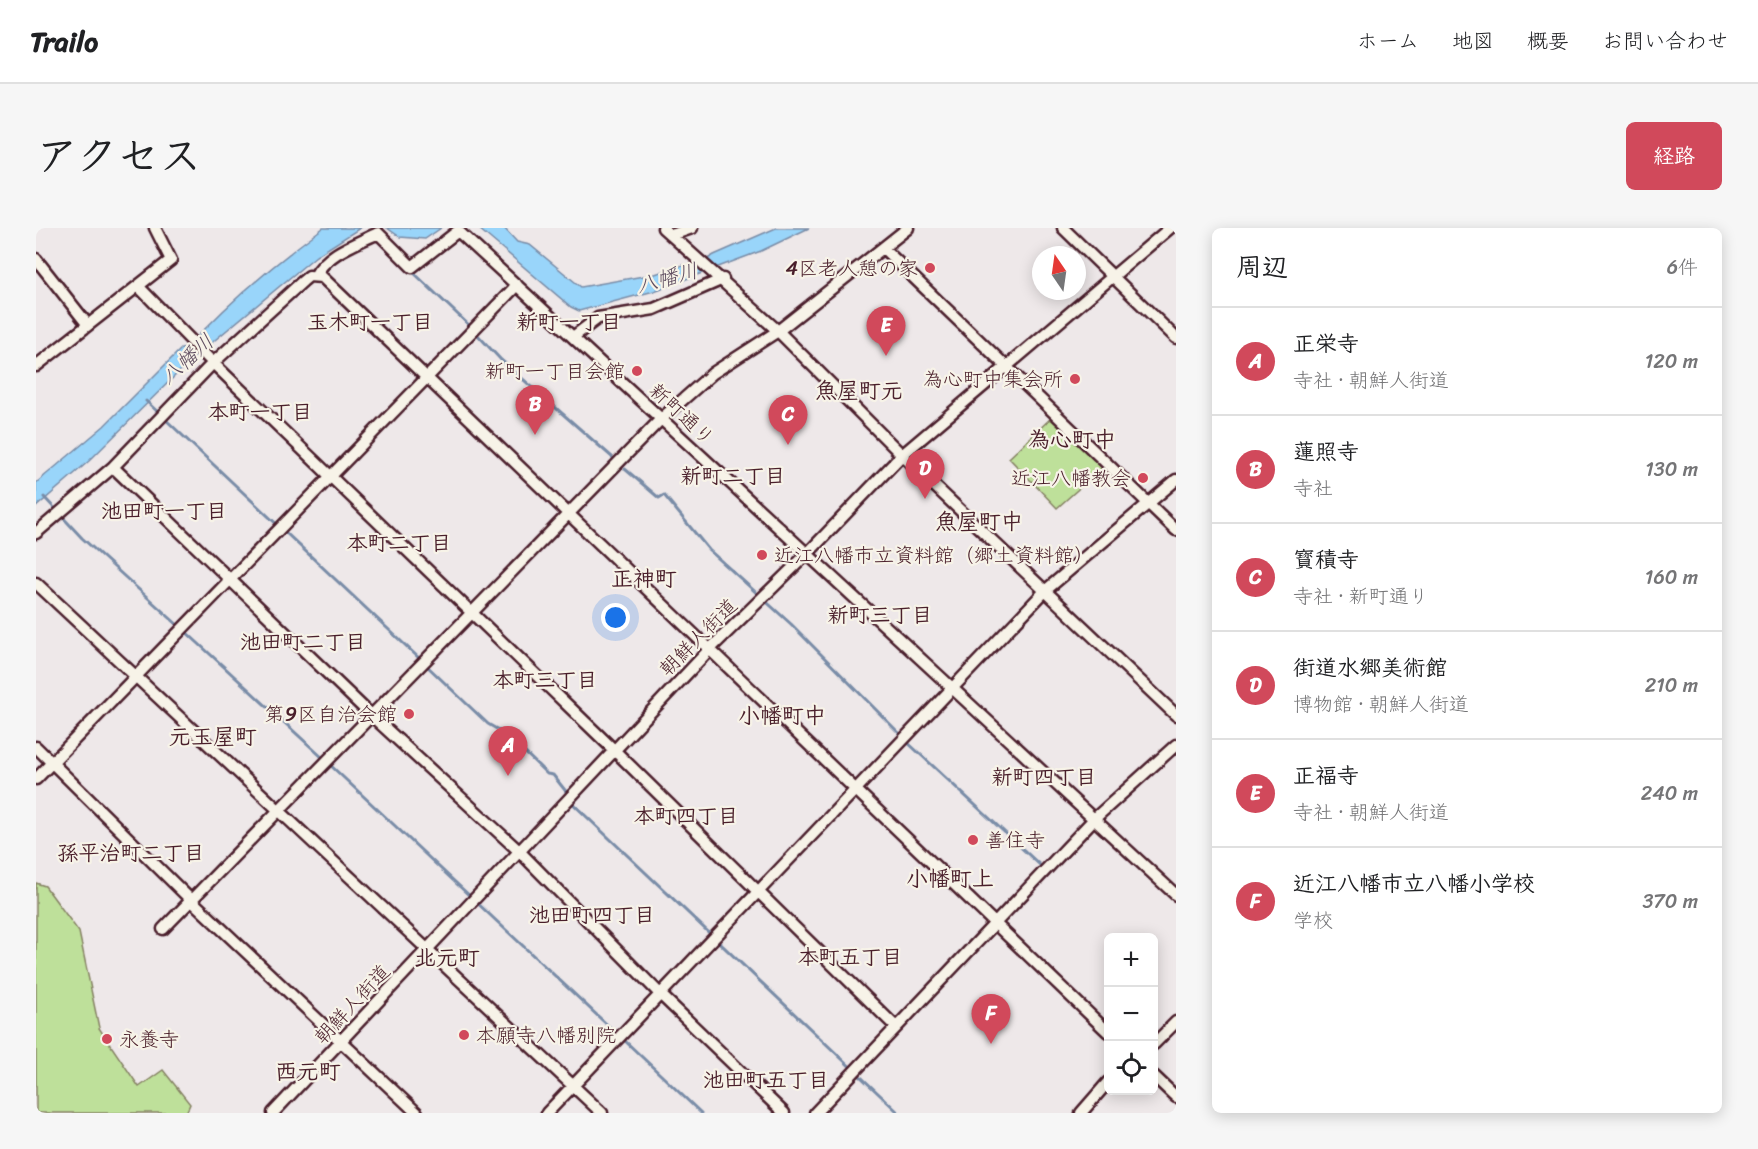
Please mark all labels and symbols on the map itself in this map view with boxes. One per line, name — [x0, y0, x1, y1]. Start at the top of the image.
north arrow — [1032, 246, 1086, 300]
water label: 八幡川 — [632, 251, 702, 305]
place label: 4区老人憩の家 — [786, 251, 918, 286]
marker: 4区老人憩の家 — [923, 261, 937, 275]
district label: 玉木町一丁目 — [307, 303, 433, 341]
district label: 新町一丁目 — [517, 303, 622, 341]
pin: E — [866, 306, 906, 356]
water label: 八幡川 — [151, 324, 223, 394]
place label: 新町一丁目会館 — [485, 354, 625, 389]
place label: 為心町中集会所 — [923, 362, 1063, 397]
marker: 新町一丁目会館 — [630, 364, 644, 378]
district label: 魚屋町元 — [815, 371, 903, 410]
marker: 為心町中集会所 — [1068, 372, 1082, 386]
street label: 新町通り — [640, 374, 723, 454]
pin: B — [516, 386, 554, 435]
district label: 本町一丁目 — [208, 393, 313, 431]
pin: C — [768, 396, 807, 445]
district label: 為心町中 — [1028, 420, 1116, 459]
pin: D — [906, 450, 944, 499]
district label: 新町二丁目 — [681, 457, 786, 495]
place label: 近江八幡教会 — [1011, 461, 1131, 496]
marker: 近江八幡教会 — [1136, 471, 1150, 485]
district label: 池田町一丁目 — [101, 492, 227, 530]
district label: 魚屋町中 — [935, 502, 1023, 541]
district label: 本町二丁目 — [347, 524, 452, 562]
place label: 近江八幡市立資料館（郷土資料館） — [774, 538, 1094, 573]
marker: 近江八幡市立資料館（郷土資料館） — [755, 548, 769, 562]
district label: 正神町 — [611, 559, 677, 598]
street label: 朝鮮人街道 — [651, 590, 746, 685]
district label: 新町三丁目 — [828, 596, 933, 634]
your location — [601, 603, 630, 632]
district label: 池田町二丁目 — [240, 623, 366, 661]
district label: 本町三丁目 — [493, 661, 598, 699]
district label: 小幡町中 — [738, 696, 826, 735]
place label: 第9区自治会館 — [265, 697, 397, 732]
marker: 第9区自治会館 — [402, 707, 416, 721]
district label: 元玉屋町 — [169, 717, 257, 756]
pin: A — [488, 726, 528, 776]
district label: 新町四丁目 — [992, 758, 1097, 796]
district label: 本町四丁目 — [634, 797, 739, 835]
place label: 善住寺 — [985, 823, 1045, 858]
marker: 善住寺 — [966, 833, 980, 847]
district label: 孫平治町二丁目 — [58, 834, 205, 872]
district label: 小幡町上 — [906, 859, 994, 898]
district label: 池田町四丁目 — [529, 896, 655, 934]
district label: 北元町 — [414, 938, 480, 977]
district label: 本町五丁目 — [798, 938, 903, 976]
street label: 朝鮮人街道 — [305, 956, 399, 1053]
pin: F — [972, 994, 1010, 1044]
place label: 本願寺八幡別院 — [476, 1018, 616, 1053]
place label: 永養寺 — [119, 1022, 179, 1057]
marker: 本願寺八幡別院 — [457, 1028, 471, 1042]
marker: 永養寺 — [100, 1032, 114, 1046]
district label: 西元町 — [275, 1052, 341, 1091]
district label: 池田町五丁目 — [703, 1061, 829, 1099]

